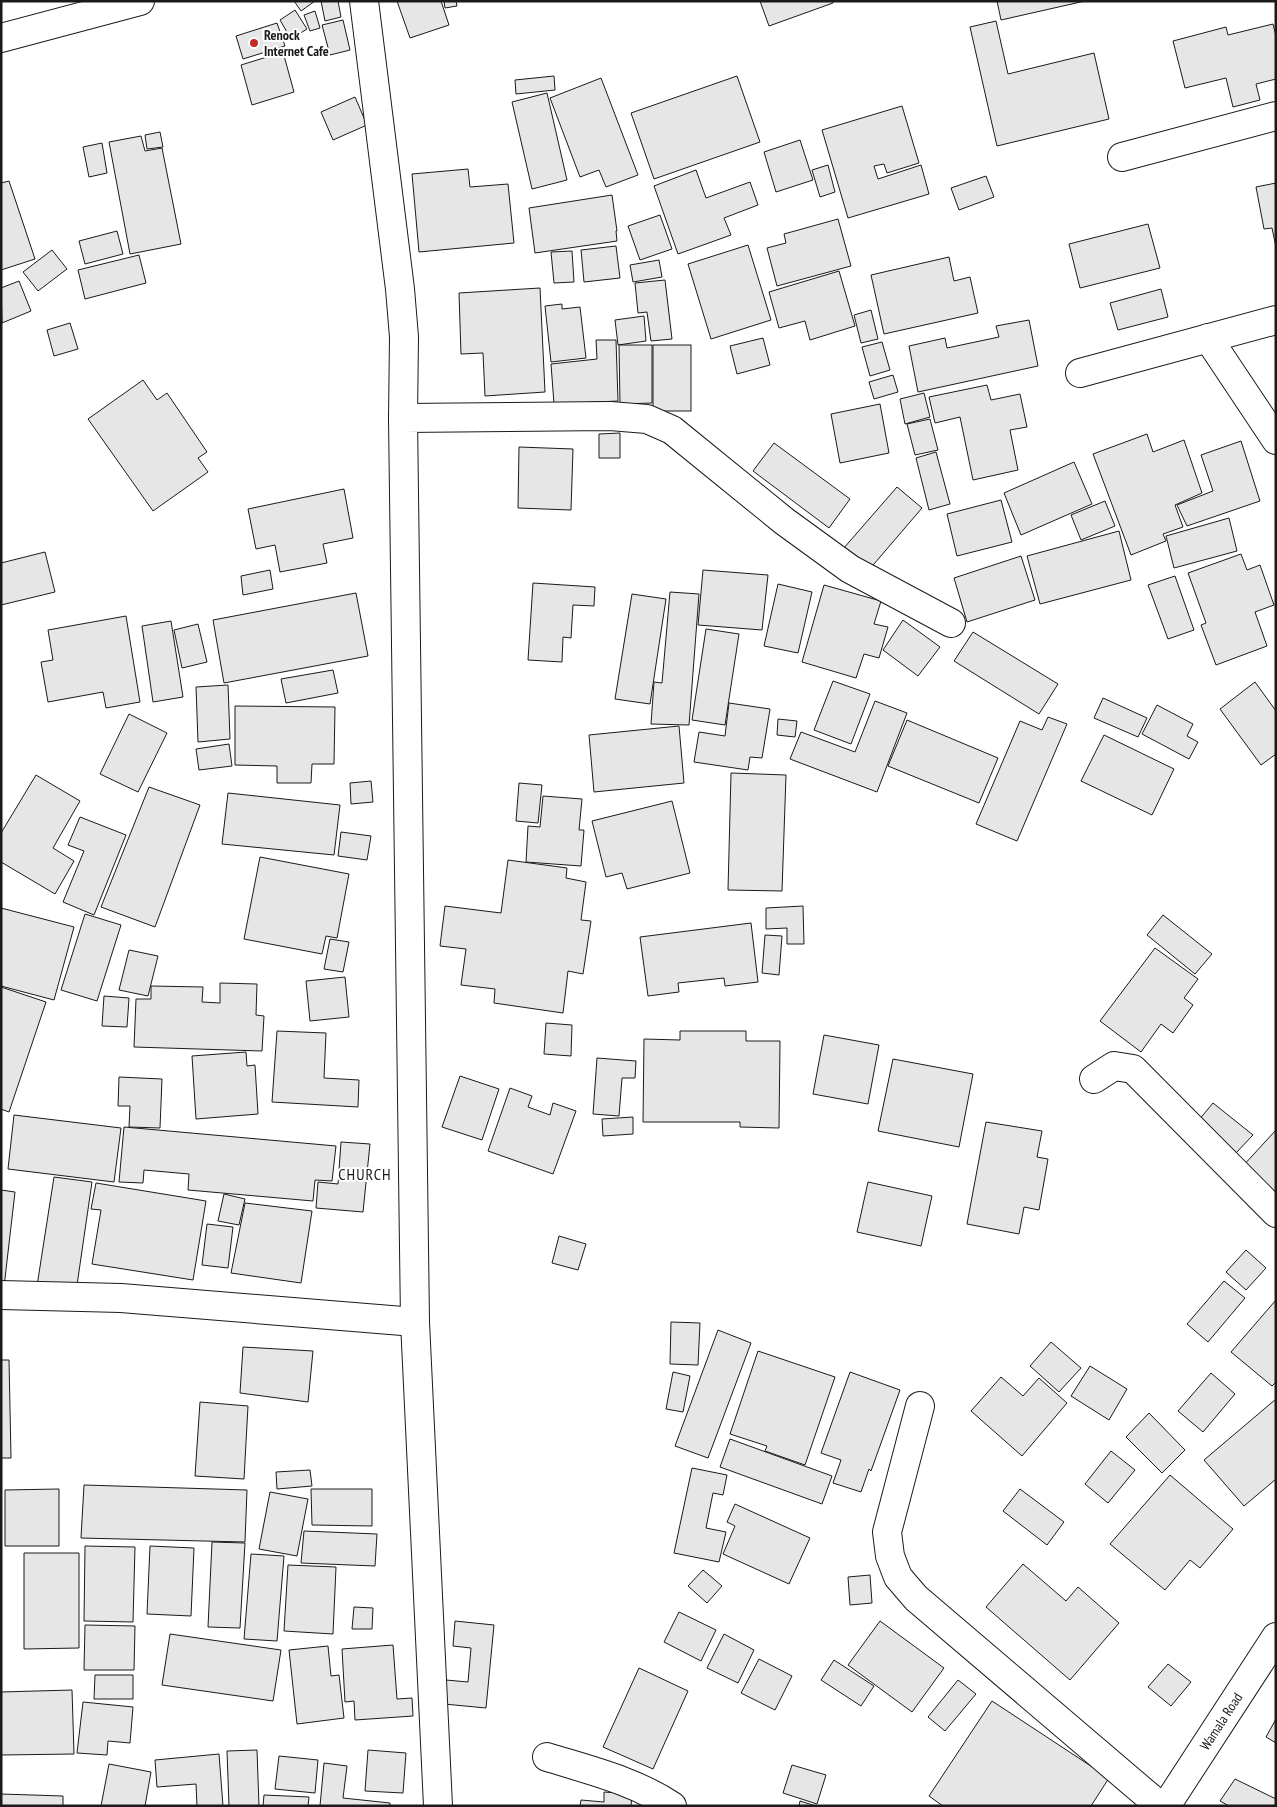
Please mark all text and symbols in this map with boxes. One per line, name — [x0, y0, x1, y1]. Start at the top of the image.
place label: Renock Internet Cafe — [264, 26, 329, 60]
marker: Renock Internet Cafe — [248, 37, 260, 49]
district label: CHURCH — [338, 1164, 392, 1184]
street label: Wamala Road — [1196, 1689, 1246, 1754]

